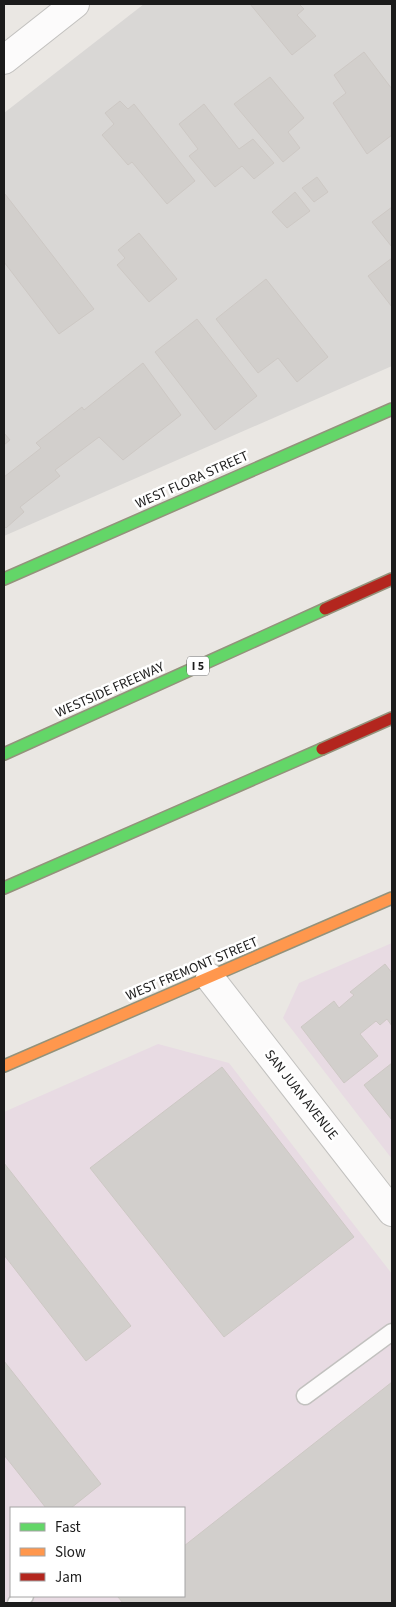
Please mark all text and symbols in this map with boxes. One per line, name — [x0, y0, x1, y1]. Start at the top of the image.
street label: WEST FLORA STREET — [132, 446, 252, 514]
road number: I 5 — [187, 656, 209, 676]
street label: WESTSIDE FREEWAY — [52, 657, 168, 723]
street label: WEST FREMONT STREET — [123, 932, 262, 1006]
street label: SAN JUAN AVENUE — [259, 1046, 343, 1144]
legend — [10, 1507, 185, 1597]
text: Fast — [55, 1517, 81, 1538]
text: Slow — [55, 1542, 86, 1563]
text: Jam — [55, 1567, 82, 1588]

